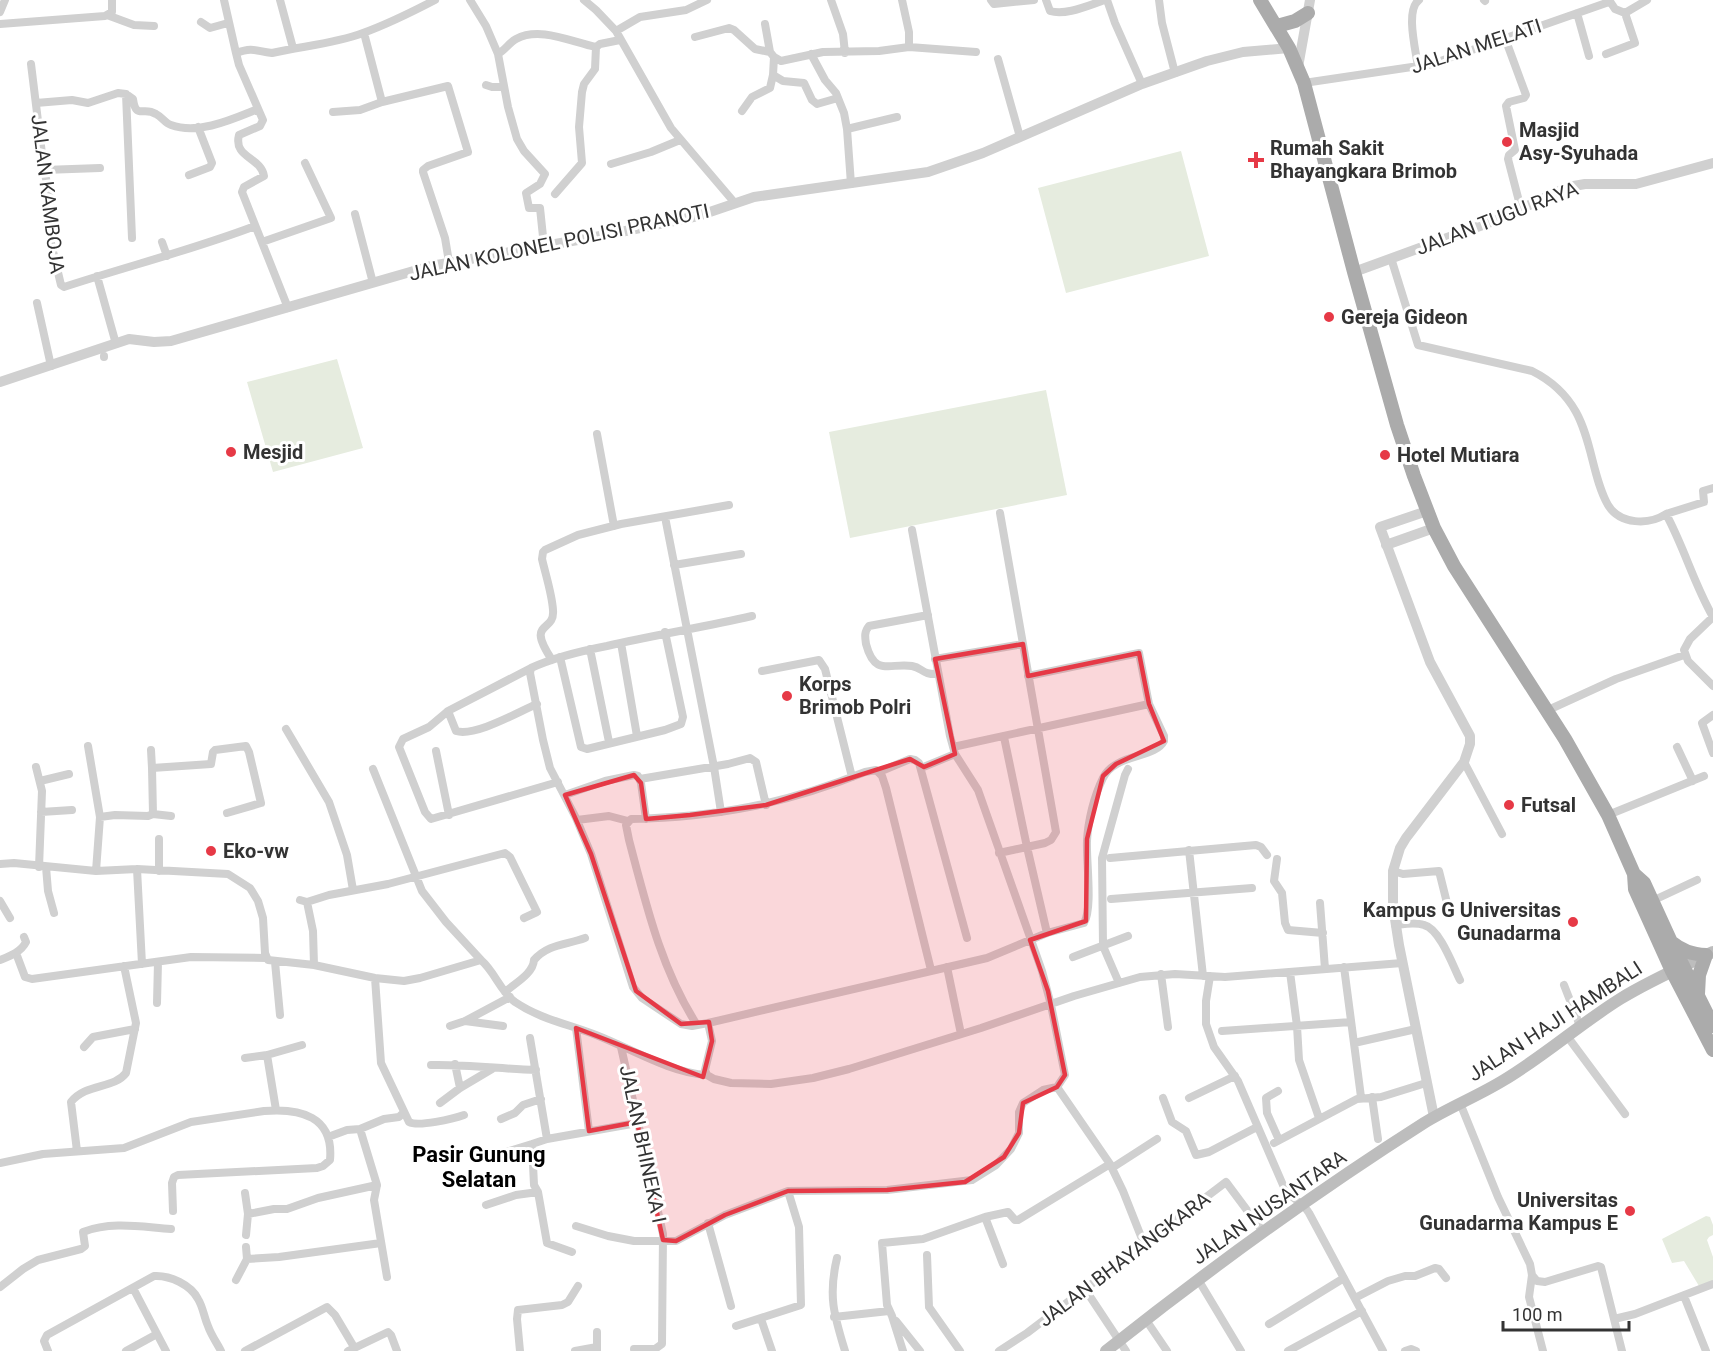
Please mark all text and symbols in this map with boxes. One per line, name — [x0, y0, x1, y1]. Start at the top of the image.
street label: JALAN MELATI — [1408, 14, 1544, 78]
street label: JALAN KAMBOJA — [26, 113, 70, 275]
place label: Masjid Asy-Syuhada — [1519, 118, 1638, 165]
marker: Masjid Asy-Syuhada — [1500, 135, 1514, 149]
place label: Rumah Sakit Bhayangkara Brimob — [1270, 136, 1457, 183]
marker: Rumah Sakit Bhayangkara Brimob — [1247, 151, 1265, 169]
street label: JALAN TUGU RAYA — [1413, 176, 1581, 260]
street label: JALAN KOLONEL POLISI PRANOTI — [407, 198, 711, 286]
place label: Gereja Gideon — [1341, 305, 1468, 329]
marker: Gereja Gideon — [1322, 310, 1336, 324]
place label: Mesjid — [243, 440, 303, 464]
place label: Hotel Mutiara — [1397, 443, 1520, 467]
marker: Mesjid — [224, 445, 238, 459]
marker: Hotel Mutiara — [1378, 448, 1392, 462]
place label: Korps Brimob Polri — [799, 672, 911, 719]
marker: Korps Brimob Polri — [780, 689, 794, 703]
place label: Futsal — [1521, 793, 1576, 817]
marker: Futsal — [1502, 798, 1516, 812]
place label: Eko-vw — [223, 839, 289, 863]
marker: Eko-vw — [204, 844, 218, 858]
place label: Kampus G Universitas Gunadarma — [1363, 898, 1561, 945]
marker: Kampus G Universitas Gunadarma — [1566, 915, 1580, 929]
street label: JALAN HAJI HAMBALI — [1463, 956, 1647, 1086]
street label: JALAN BHINEKA I — [615, 1063, 671, 1225]
district label: Pasir Gunung Selatan — [412, 1142, 546, 1192]
street label: JALAN NUSANTARA — [1187, 1145, 1351, 1269]
street label: JALAN BHAYANGKARA — [1033, 1186, 1215, 1332]
place label: Universitas Gunadarma Kampus E — [1419, 1188, 1618, 1235]
marker: Universitas Gunadarma Kampus E — [1623, 1204, 1637, 1218]
scale bar — [1503, 1294, 1629, 1332]
text: 100 m — [1512, 1304, 1563, 1325]

